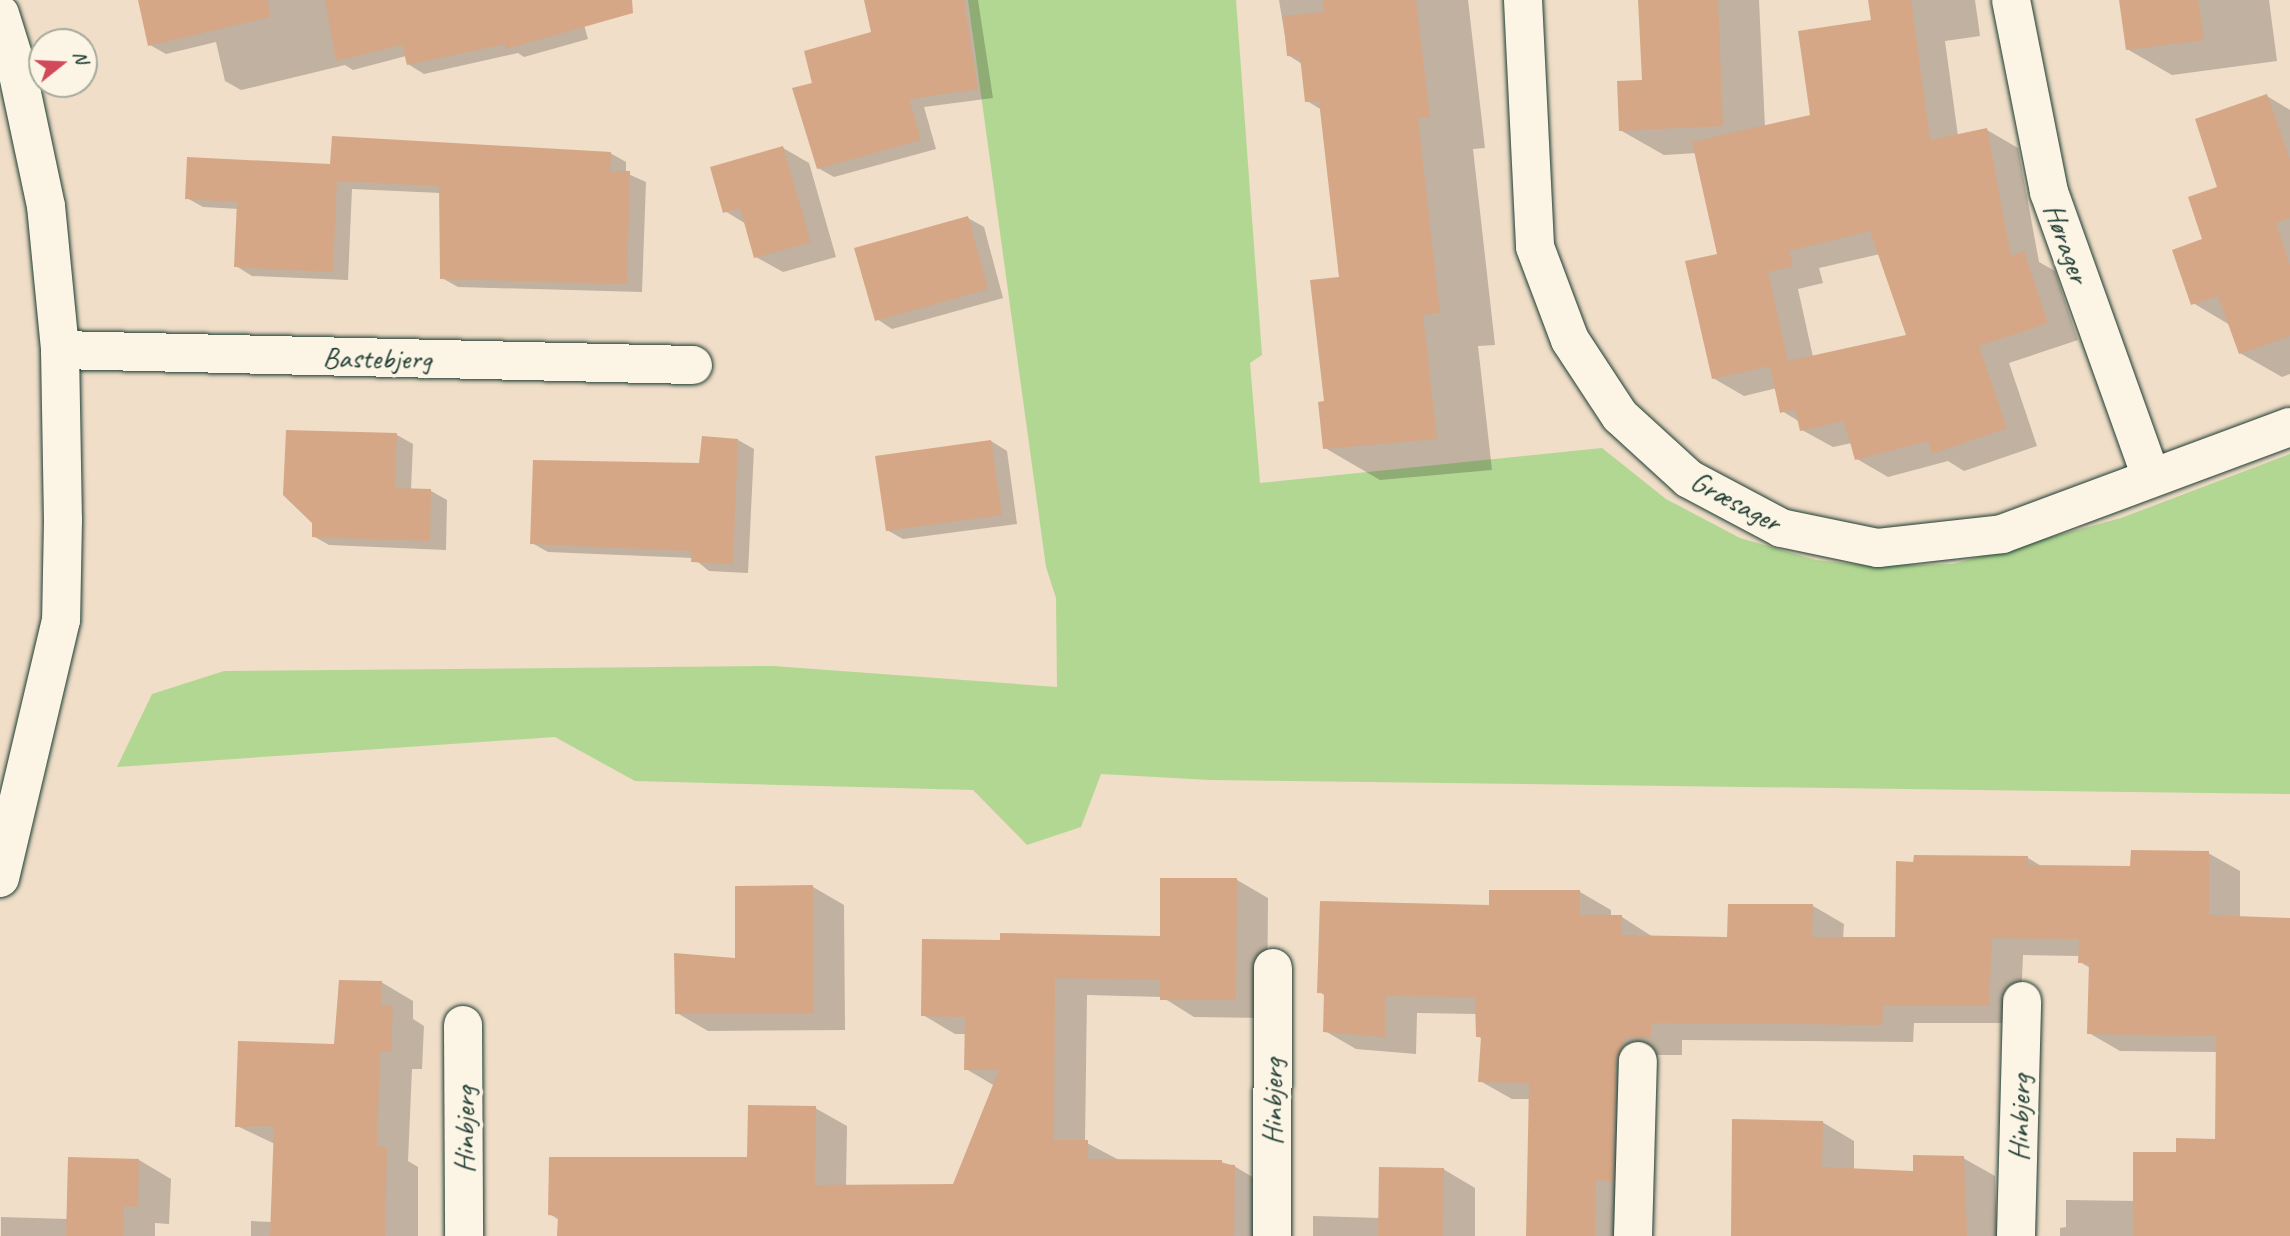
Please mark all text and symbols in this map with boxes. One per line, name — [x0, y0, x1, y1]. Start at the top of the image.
north arrow — [28, 28, 98, 98]
text: N — [68, 48, 94, 66]
street label: Hørager — [2036, 198, 2098, 288]
street label: Bastebjerg — [322, 339, 432, 377]
street label: Græsager — [1685, 462, 1787, 540]
street label: Hinbjerg — [1254, 1059, 1290, 1145]
street label: Hinbjerg — [2000, 1074, 2038, 1162]
street label: Hinbjerg — [446, 1087, 482, 1173]

